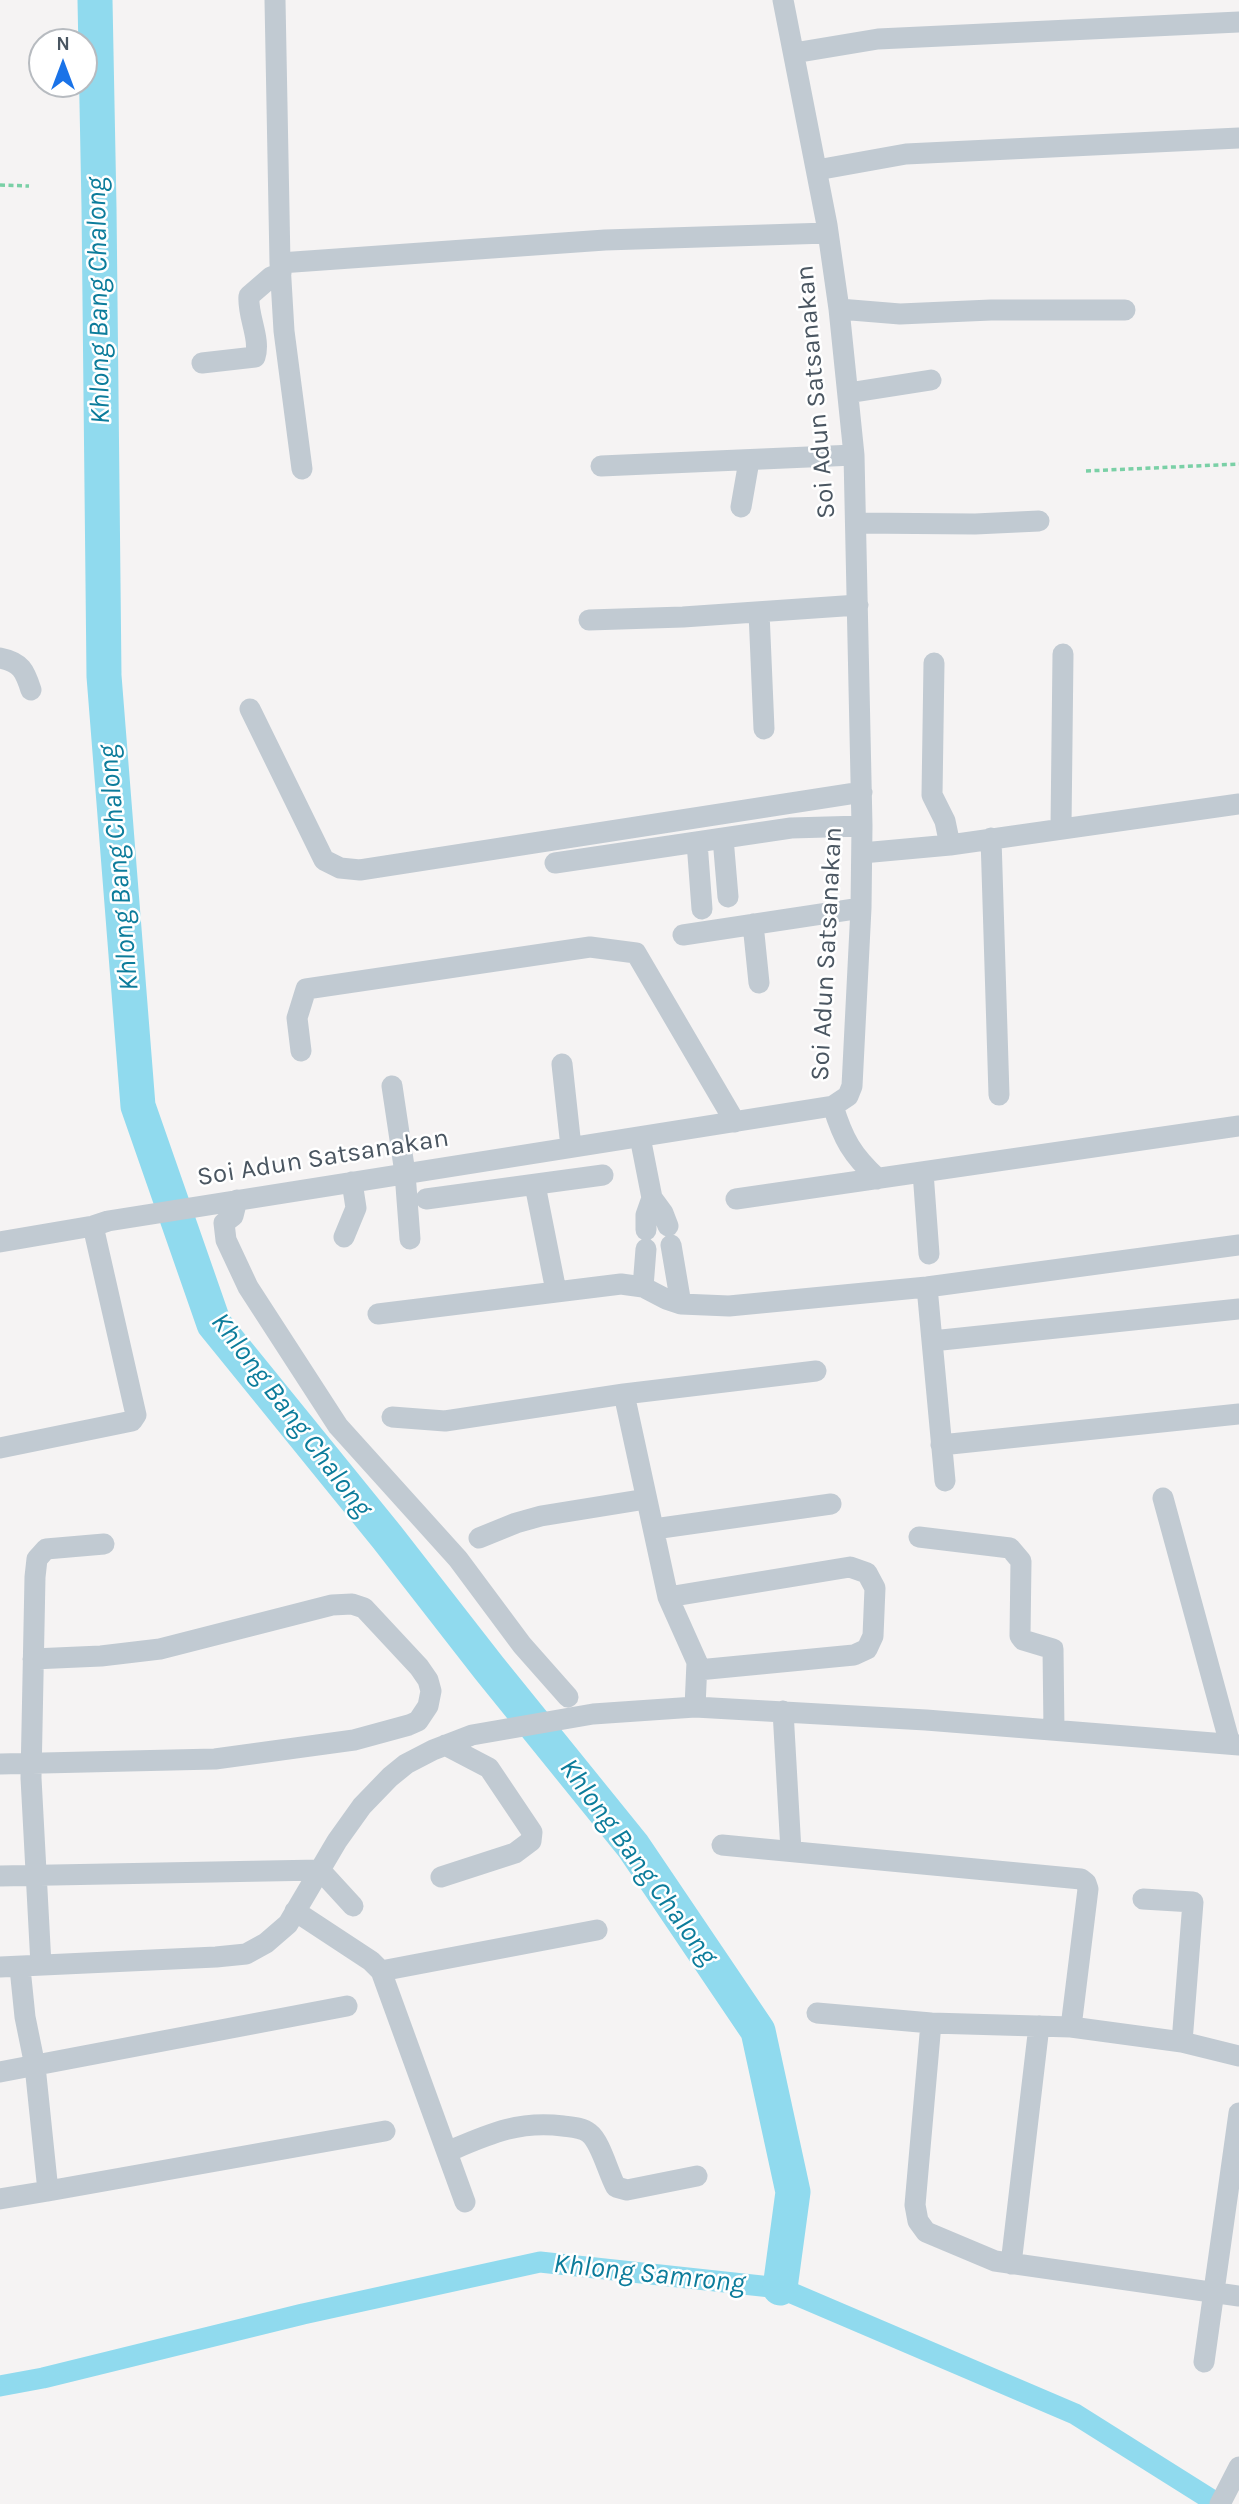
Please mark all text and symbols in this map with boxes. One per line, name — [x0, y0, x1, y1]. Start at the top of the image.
north arrow — [28, 28, 98, 98]
text: N — [56, 33, 70, 55]
water label: Khlong Bang Chalong — [80, 177, 118, 425]
street label: Soi Adun Satsanakan — [789, 264, 843, 520]
water label: Khlong Bang Chalong — [91, 743, 147, 993]
street label: Soi Adun Satsanakan — [805, 826, 849, 1082]
street label: Soi Adun Satsanakan — [195, 1123, 451, 1193]
water label: Khlong Bang Chalong — [203, 1306, 379, 1524]
water label: Khlong Bang Chalong — [552, 1752, 724, 1972]
water label: Khlong Samrong — [552, 2247, 746, 2301]

